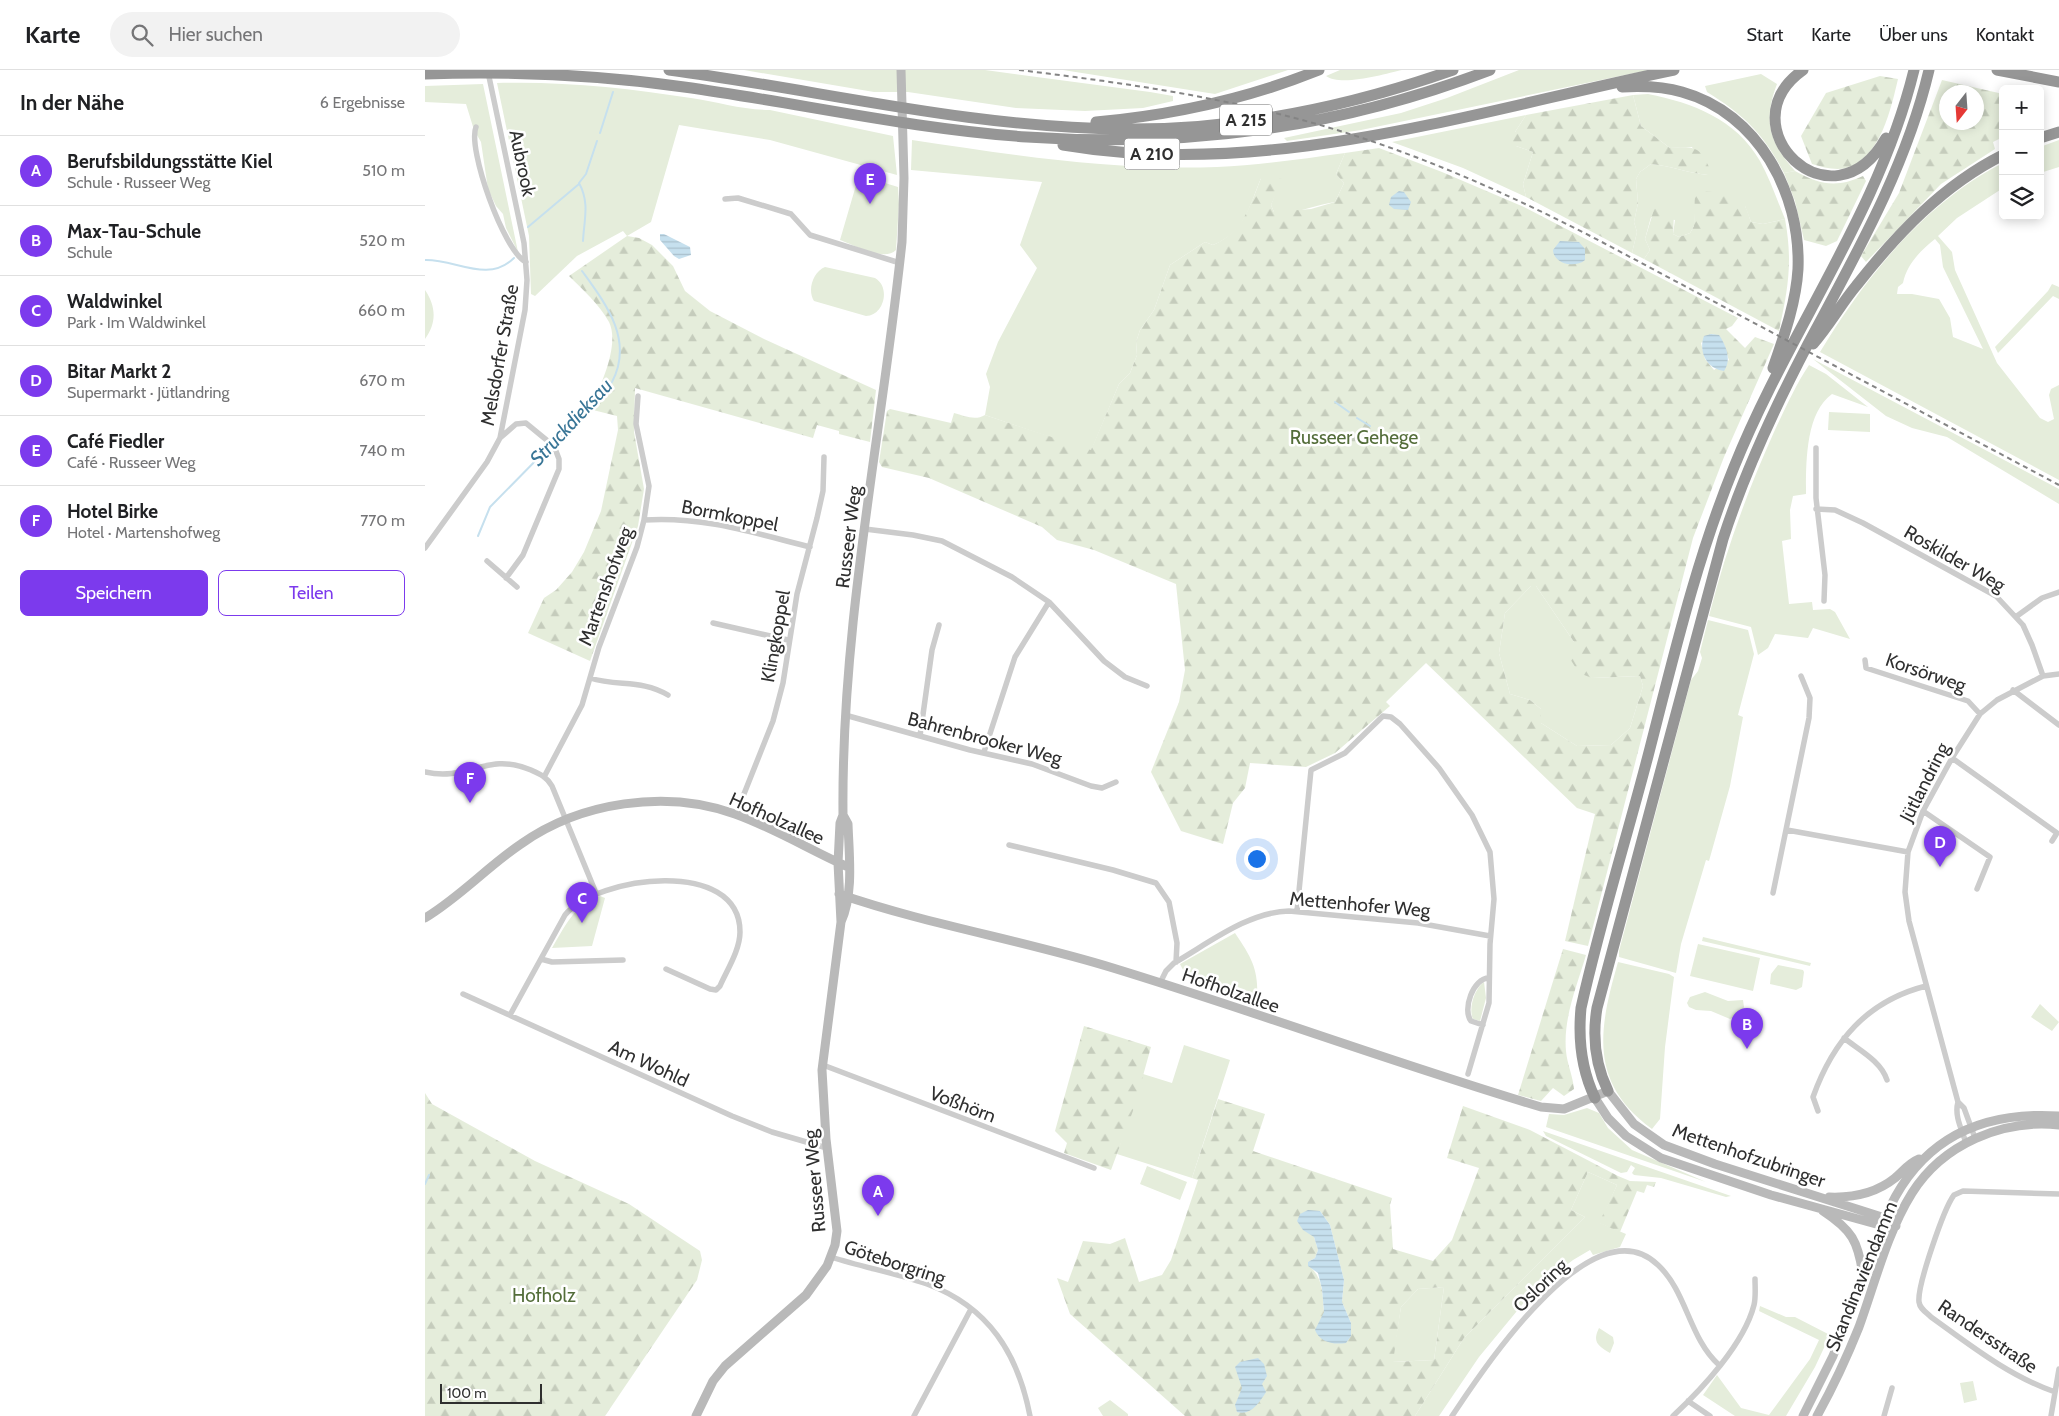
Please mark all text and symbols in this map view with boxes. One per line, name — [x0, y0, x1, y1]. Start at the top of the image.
search box — [110, 12, 460, 57]
text: Karte — [25, 20, 80, 49]
icon: search — [128, 21, 156, 49]
text: Hier suchen — [168, 23, 263, 46]
text: Start — [1747, 24, 1783, 46]
text: Karte — [1811, 24, 1851, 46]
text: Über uns — [1879, 24, 1948, 46]
text: Kontakt — [1976, 24, 2034, 46]
north arrow — [1939, 85, 1984, 130]
map controls — [1999, 85, 2044, 220]
button: + — [1999, 85, 2044, 130]
text: In der Nähe — [20, 90, 124, 115]
text: 6 Ergebnisse — [320, 93, 405, 112]
road number: A 215 — [1220, 104, 1272, 136]
street label: Aubrook — [504, 128, 541, 199]
button: − — [1999, 130, 2044, 175]
road number: A 210 — [1125, 138, 1179, 170]
text: Berufsbildungsstätte Kiel — [67, 150, 272, 173]
text: A — [31, 161, 41, 180]
text: 510 m — [362, 161, 405, 180]
pin: E — [854, 163, 886, 204]
text: Schule · Russeer Weg — [67, 173, 210, 192]
button: layers — [1999, 175, 2044, 220]
text: Max-Tau-Schule — [67, 220, 201, 243]
text: B — [31, 231, 41, 250]
text: 520 m — [359, 231, 405, 250]
text: Schule — [67, 243, 113, 262]
street label: Melsdorfer Straße — [476, 282, 523, 428]
text: Waldwinkel — [67, 290, 162, 313]
text: C — [31, 301, 41, 320]
text: 660 m — [358, 301, 405, 320]
text: Park · Im Waldwinkel — [67, 313, 206, 332]
text: Bitar Markt 2 — [67, 360, 171, 383]
text: D — [30, 371, 42, 390]
text: 670 m — [359, 371, 405, 390]
water label: Struckdieksau — [525, 374, 617, 470]
text: Supermarkt · Jütlandring — [67, 383, 229, 402]
park label: Russeer Gehege — [1290, 426, 1418, 449]
text: Café Fiedler — [67, 430, 164, 453]
text: E — [31, 441, 41, 460]
text: 740 m — [359, 441, 405, 460]
text: Café · Russeer Weg — [67, 453, 196, 472]
street label: Russeer Weg — [831, 484, 866, 590]
street label: Bormkoppel — [679, 495, 781, 536]
text: Hotel Birke — [67, 500, 158, 523]
text: F — [32, 511, 40, 530]
text: 770 m — [360, 511, 405, 530]
street label: Roskilder Weg — [1900, 520, 2010, 597]
text: Hotel · Martenshofweg — [67, 523, 220, 542]
street label: Martenshofweg — [573, 523, 638, 649]
button: Speichern — [20, 570, 208, 616]
button: Teilen — [218, 570, 405, 616]
street label: Klingkoppel — [756, 588, 795, 684]
street label: Korsörweg — [1882, 648, 1970, 697]
street label: Bahrenbrooker Weg — [905, 707, 1065, 770]
street label: Jütlandring — [1894, 738, 1954, 827]
pin: F — [454, 762, 486, 803]
street label: Hofholzallee — [726, 787, 828, 850]
pin: D — [1924, 826, 1956, 867]
your location — [1244, 846, 1270, 872]
pin: C — [566, 882, 598, 923]
street label: Mettenhofer Weg — [1289, 887, 1432, 922]
street label: Hofholzallee — [1179, 963, 1283, 1018]
pin: B — [1731, 1008, 1763, 1049]
street label: Am Wohld — [605, 1035, 692, 1092]
street label: Voßhörn — [926, 1081, 999, 1128]
street label: Mettenhofzubringer — [1669, 1119, 1828, 1192]
street label: Russeer Weg — [799, 1128, 830, 1233]
pin: A — [862, 1175, 894, 1216]
street label: Skandinaviendamm — [1821, 1198, 1902, 1355]
street label: Göteborgring — [841, 1235, 949, 1290]
street label: Osloring — [1508, 1253, 1573, 1317]
park label: Hofholz — [512, 1284, 576, 1307]
street label: Randersstraße — [1934, 1295, 2042, 1378]
scale bar — [440, 1381, 543, 1404]
text: 100 m — [447, 1384, 487, 1402]

